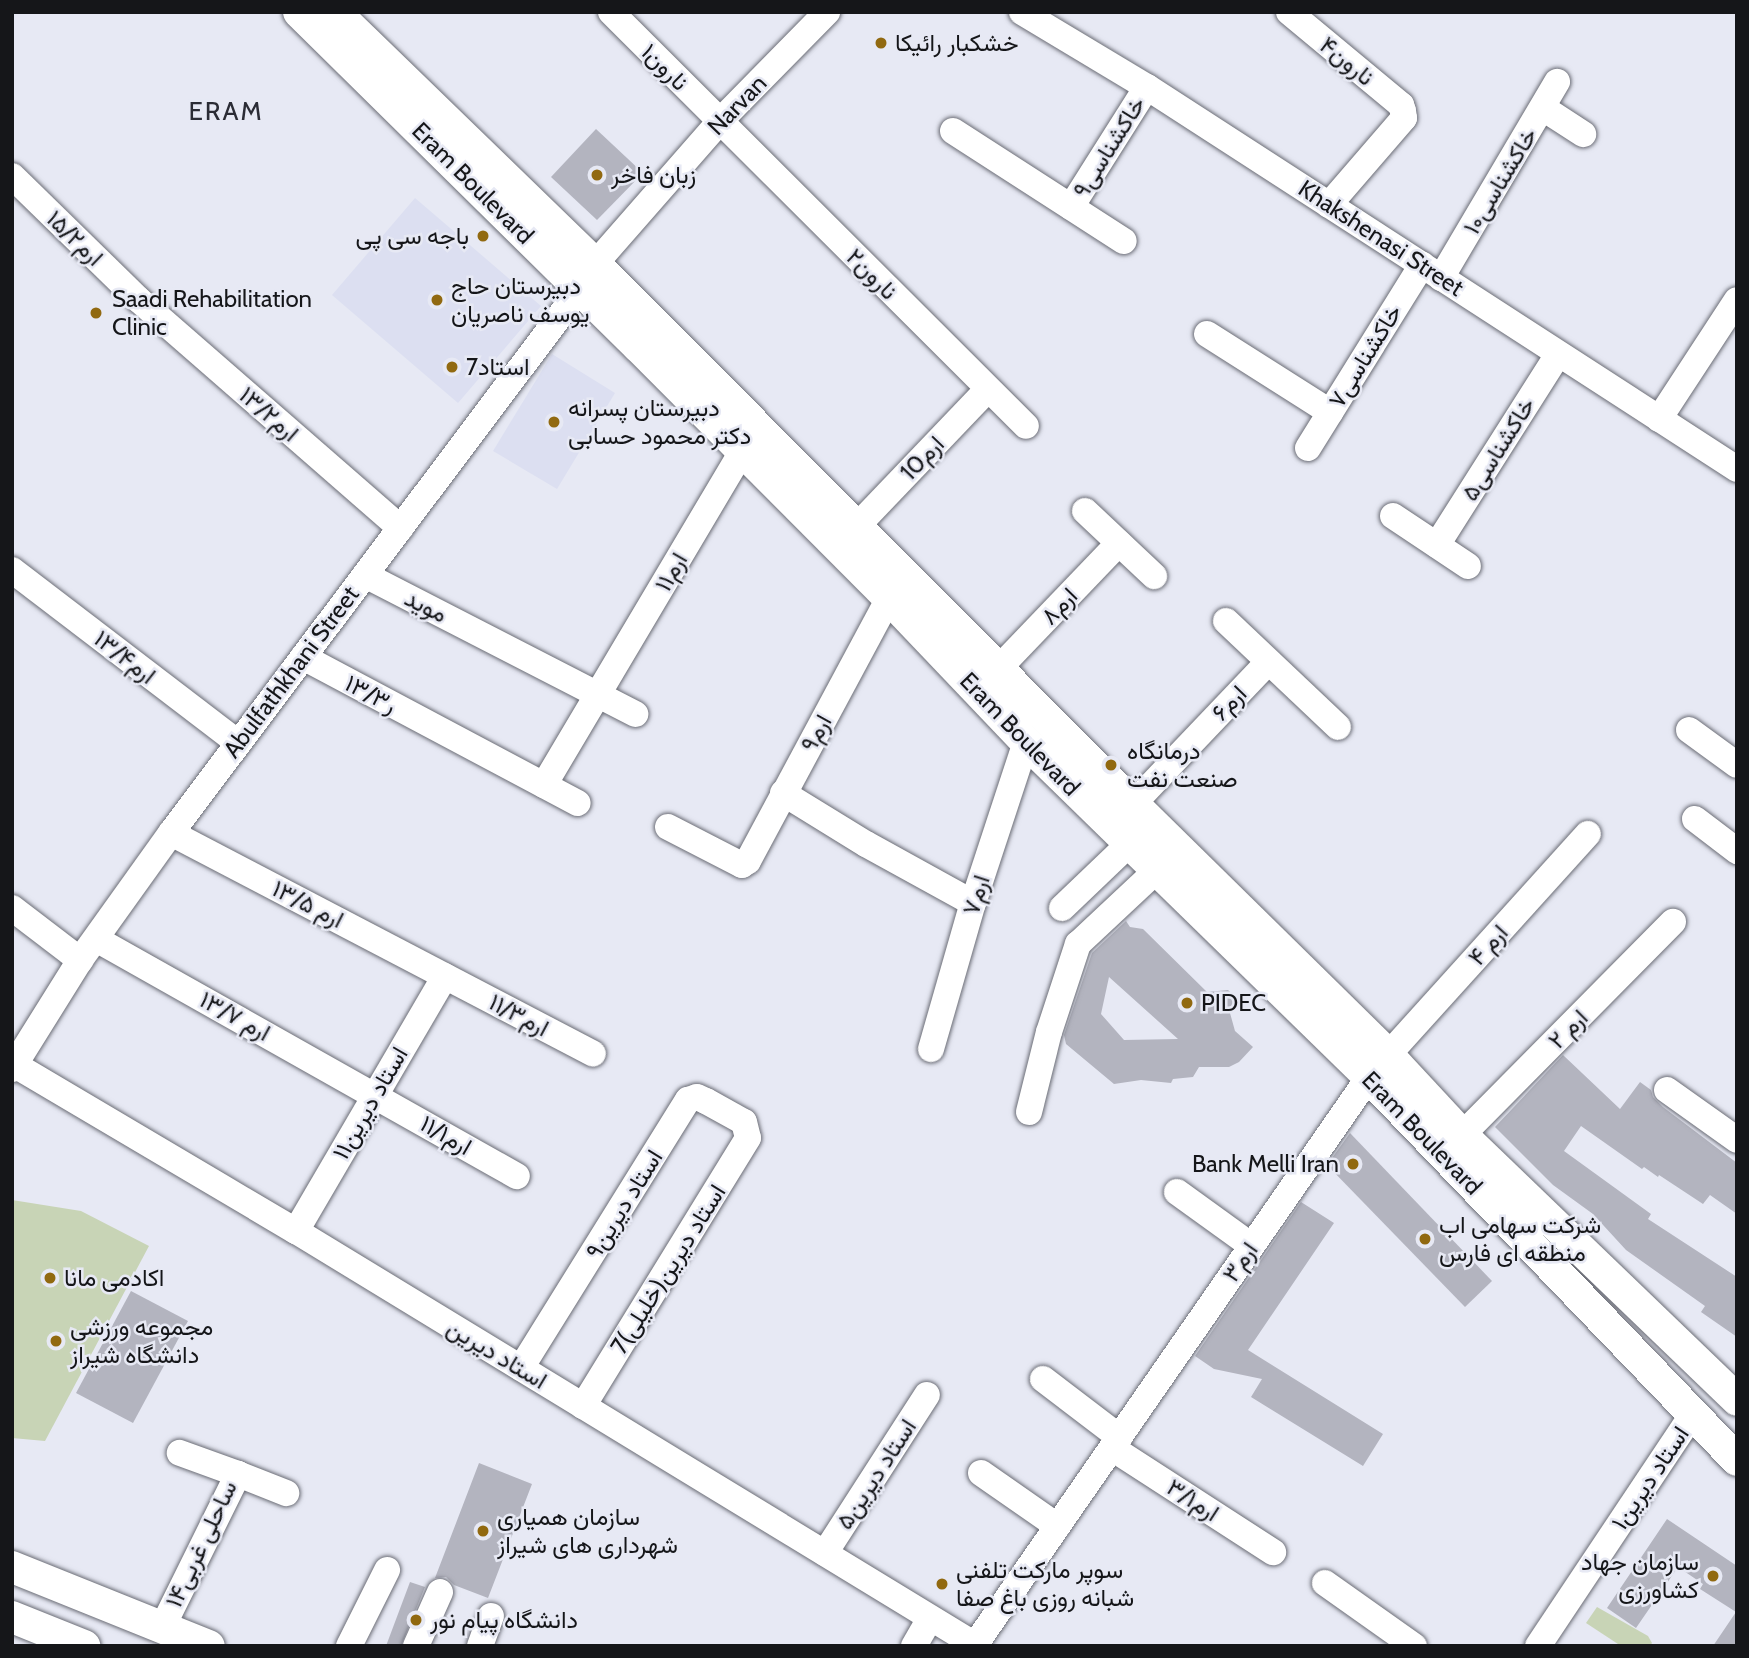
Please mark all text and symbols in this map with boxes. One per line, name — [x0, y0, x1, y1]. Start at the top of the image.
place label: خشکبار رائیکا — [895, 29, 1019, 57]
street label: نارون۴ — [1314, 30, 1380, 92]
marker: خشکبار رائیکا — [873, 35, 889, 51]
street label: نارون۱ — [635, 37, 695, 97]
street label: Narvan — [702, 69, 772, 141]
street label: خاکشناسی۹ — [1067, 91, 1151, 203]
district label: ERAM — [189, 96, 263, 128]
street label: Eram Boulevard — [406, 116, 540, 250]
street label: خاکشناسی۱۰ — [1457, 122, 1543, 240]
place label: زبان فاخر — [611, 161, 696, 189]
marker: زبان فاخر — [589, 167, 605, 183]
street label: Khakshenasi Street — [1293, 174, 1469, 302]
street label: ۱۵/۲ارم — [41, 204, 109, 272]
place label: باجه سی پی — [355, 222, 469, 250]
marker: باجه سی پی — [475, 228, 491, 244]
street label: نارون۲ — [840, 242, 904, 306]
place label: دبیرستان حاج یوسف ناصریان — [451, 272, 590, 328]
place label: Saadi Rehabilitation Clinic — [112, 285, 312, 341]
marker: دبیرستان حاج یوسف ناصریان — [429, 292, 445, 308]
street label: خاکشناسی۷ — [1322, 299, 1408, 413]
marker: Saadi Rehabilitation Clinic — [86, 303, 106, 323]
place label: 7استاد — [466, 353, 530, 381]
marker: 7استاد — [444, 359, 460, 375]
street label: ۱۳/۲ارم — [233, 380, 305, 448]
street label: خاکشناسی۵ — [1455, 392, 1541, 506]
place label: دبیرستان پسرانه دکتر محمود حسابی — [568, 394, 751, 450]
marker: دبیرستان پسرانه دکتر محمود حسابی — [546, 414, 562, 430]
street label: ارم10 — [894, 430, 950, 486]
street label: ارم۱۱ — [649, 547, 693, 597]
street label: Abulfathkhani Street — [217, 581, 365, 763]
street label: ارم۸ — [1035, 581, 1083, 631]
street label: موید — [400, 583, 452, 629]
street label: ۱۳/۴ارم — [88, 624, 162, 690]
street label: Eram Boulevard — [954, 666, 1086, 802]
street label: ۱۳/۳ر — [340, 668, 402, 720]
street label: ارم۶ — [1205, 679, 1253, 727]
street label: ارم۹ — [794, 710, 838, 756]
place label: درمانگاه صنعت نفت — [1127, 737, 1238, 793]
marker: درمانگاه صنعت نفت — [1101, 755, 1121, 775]
street label: ارم۷ — [956, 871, 996, 919]
street label: ۱۳/۵ ارم — [268, 874, 348, 934]
street label: ارم ۴ — [1462, 919, 1514, 971]
street label: ۱۳/۷ ارم — [195, 985, 275, 1047]
street label: ۱۱/۳ارم — [484, 987, 554, 1043]
place label: PIDEC — [1201, 989, 1266, 1017]
marker: PIDEC — [1179, 995, 1195, 1011]
street label: ارم ۲ — [1542, 1003, 1594, 1055]
street label: استاد دیرین۱۱ — [326, 1042, 414, 1164]
street label: Eram Boulevard — [1356, 1065, 1488, 1201]
street label: ۱۱/۱ارم — [415, 1109, 477, 1161]
street label: استاد دیرین۹ — [579, 1144, 669, 1264]
place label: Bank Melli Iran — [1192, 1150, 1339, 1178]
marker: Bank Melli Iran — [1345, 1156, 1361, 1172]
street label: 7استاد دیرین(خلیلی) — [604, 1179, 732, 1359]
place label: شرکت سهامی اب منطقه ای فارس — [1439, 1211, 1601, 1267]
marker: شرکت سهامی اب منطقه ای فارس — [1417, 1231, 1433, 1247]
street label: ارم۳ — [1216, 1237, 1264, 1287]
place label: اکادمی مانا — [64, 1264, 164, 1292]
marker: اکادمی مانا — [42, 1270, 58, 1286]
place label: مجموعه ورزشی دانشگاه شیراز — [70, 1313, 213, 1369]
street label: استاد دیرین — [442, 1313, 552, 1395]
marker: مجموعه ورزشی دانشگاه شیراز — [48, 1333, 64, 1349]
street label: استاد دیرین۵ — [830, 1413, 922, 1535]
street label: استاد دیرین۱ — [1605, 1421, 1695, 1535]
street label: ۳/۱ارم — [1161, 1472, 1225, 1528]
street label: ساحلی غربی۱۴ — [159, 1476, 243, 1612]
place label: سازمان همیاری شهرداری های شیراز — [497, 1503, 678, 1559]
marker: سازمان همیاری شهرداری های شیراز — [475, 1523, 491, 1539]
place label: سازمان جهاد کشاورزی — [1581, 1548, 1699, 1604]
place label: سوپر مارکت تلفنی شبانه روزی باغ صفا — [956, 1556, 1134, 1612]
marker: سازمان جهاد کشاورزی — [1705, 1568, 1721, 1584]
marker: سوپر مارکت تلفنی شبانه روزی باغ صفا — [934, 1576, 950, 1592]
place label: دانشگاه پیام نور — [430, 1606, 578, 1634]
marker: دانشگاه پیام نور — [408, 1612, 424, 1628]

